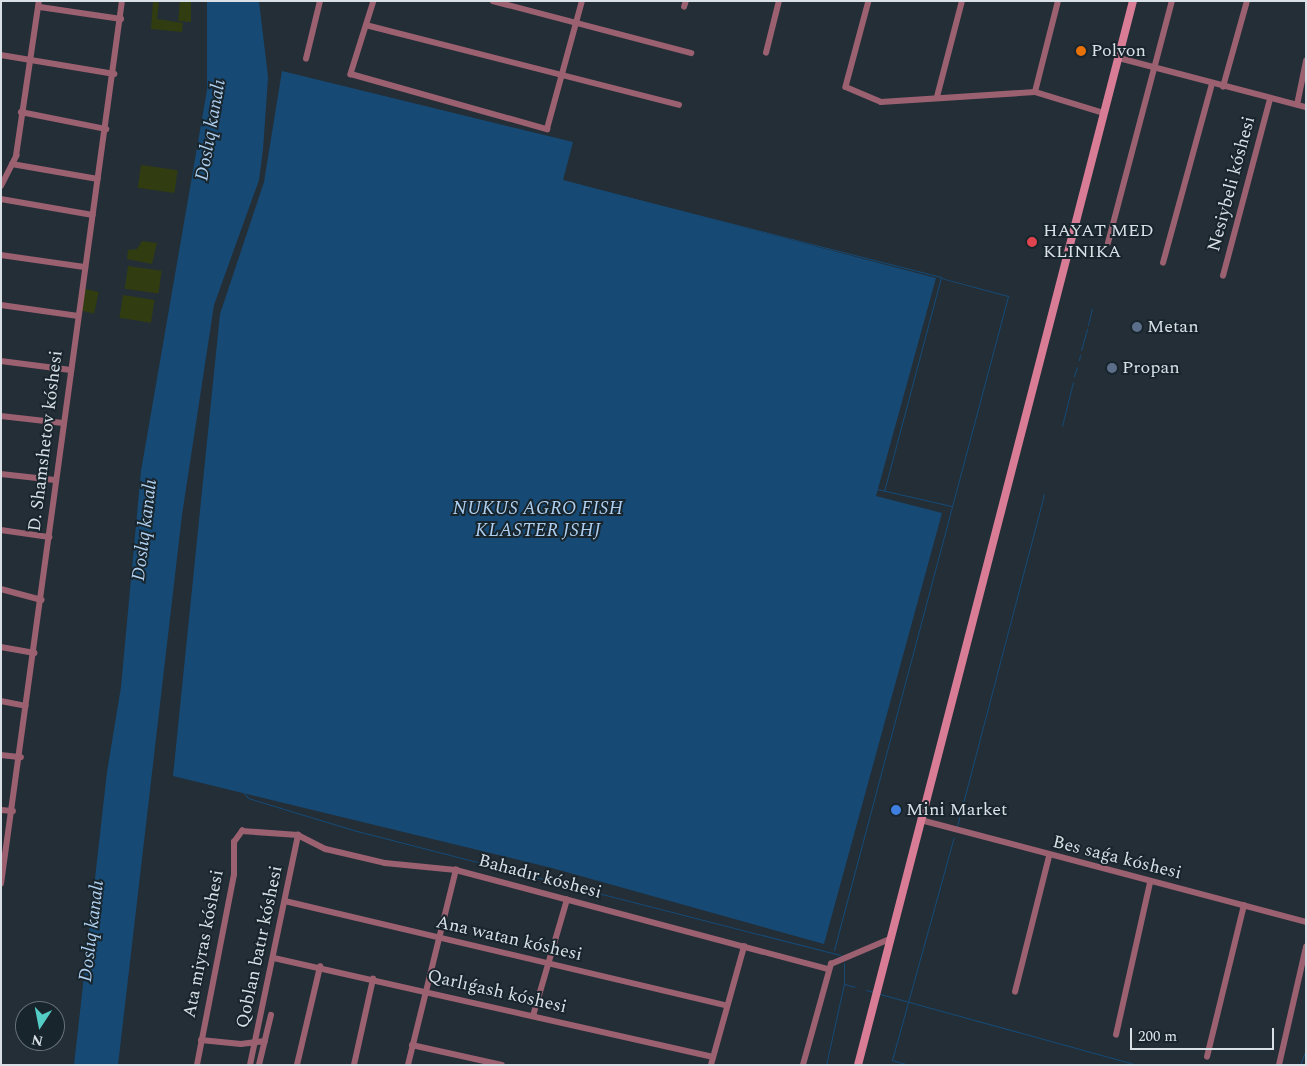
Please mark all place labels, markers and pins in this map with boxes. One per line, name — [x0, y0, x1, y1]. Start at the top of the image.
place label: Polvon — [1091, 40, 1146, 62]
marker: Polvon — [1075, 45, 1087, 57]
place label: HAYAT MED KLINIKA — [1043, 221, 1154, 264]
marker: HAYAT MED KLINIKA — [1025, 235, 1039, 249]
place label: Metan — [1147, 316, 1199, 338]
marker: Metan — [1131, 321, 1143, 333]
place label: Propan — [1122, 357, 1180, 379]
marker: Propan — [1106, 362, 1118, 374]
place label: Mini Market — [906, 799, 1007, 821]
marker: Mini Market — [890, 804, 902, 816]

